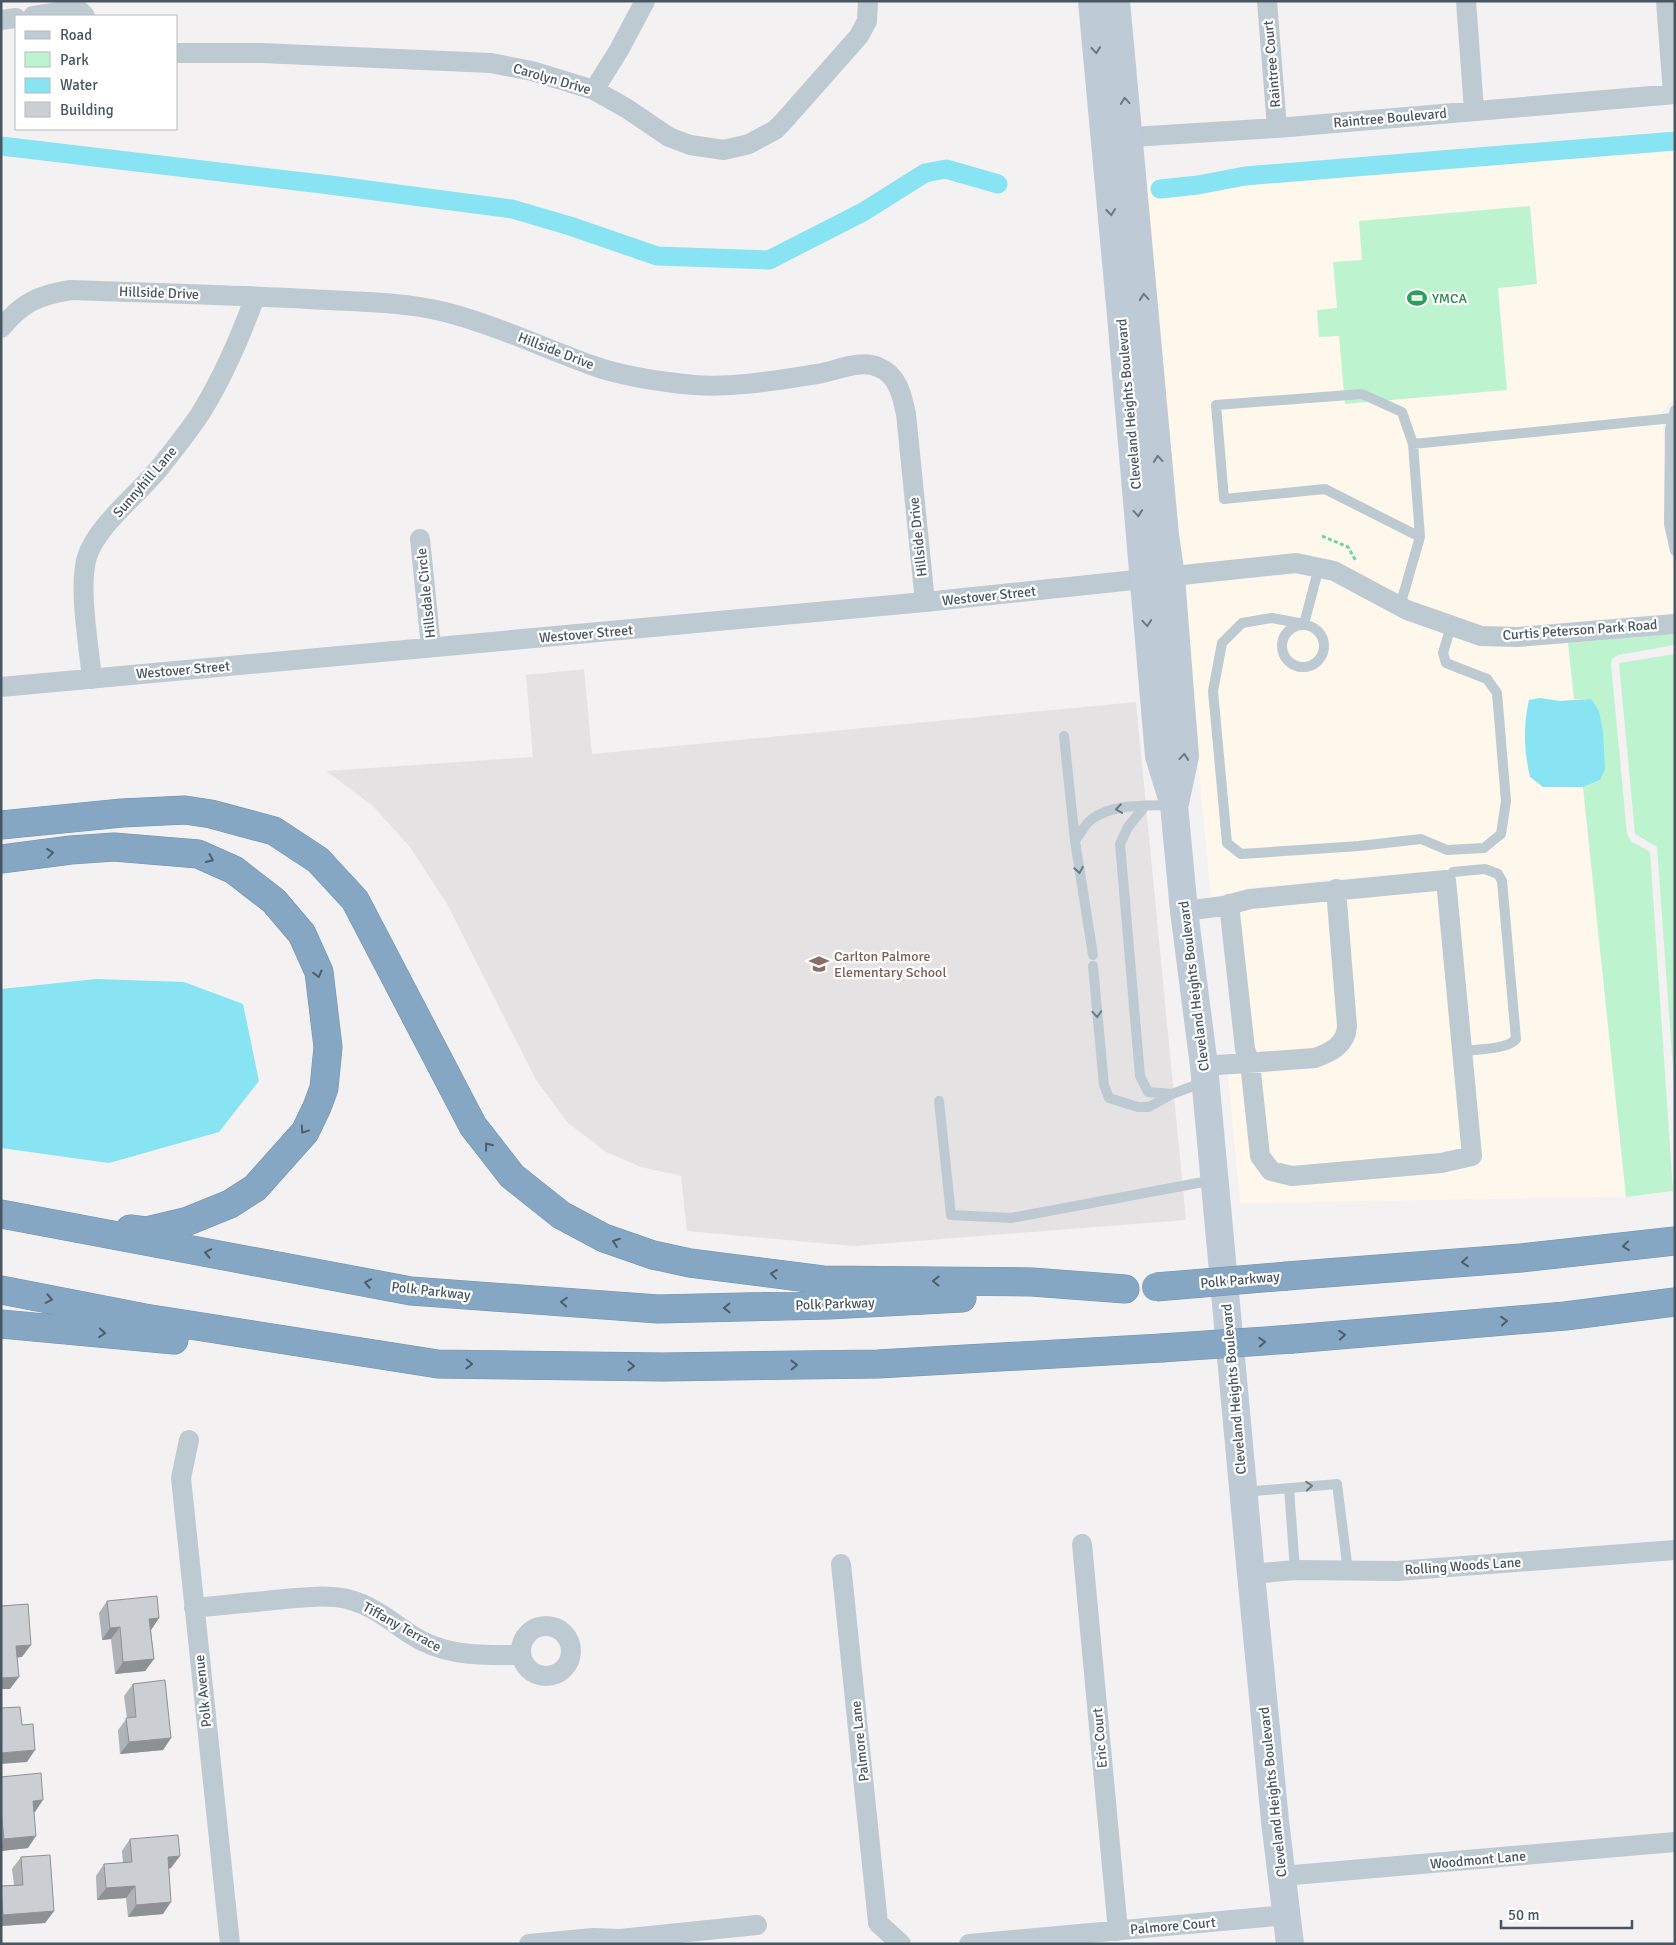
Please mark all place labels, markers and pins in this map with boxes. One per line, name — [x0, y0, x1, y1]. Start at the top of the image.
sports icon: YMCA — [1406, 287, 1428, 309]
place label: YMCA — [1432, 290, 1467, 307]
place label: Carlton Palmore Elementary School — [834, 948, 947, 981]
school or university icon: Carlton Palmore Elementary School — [808, 953, 830, 975]

